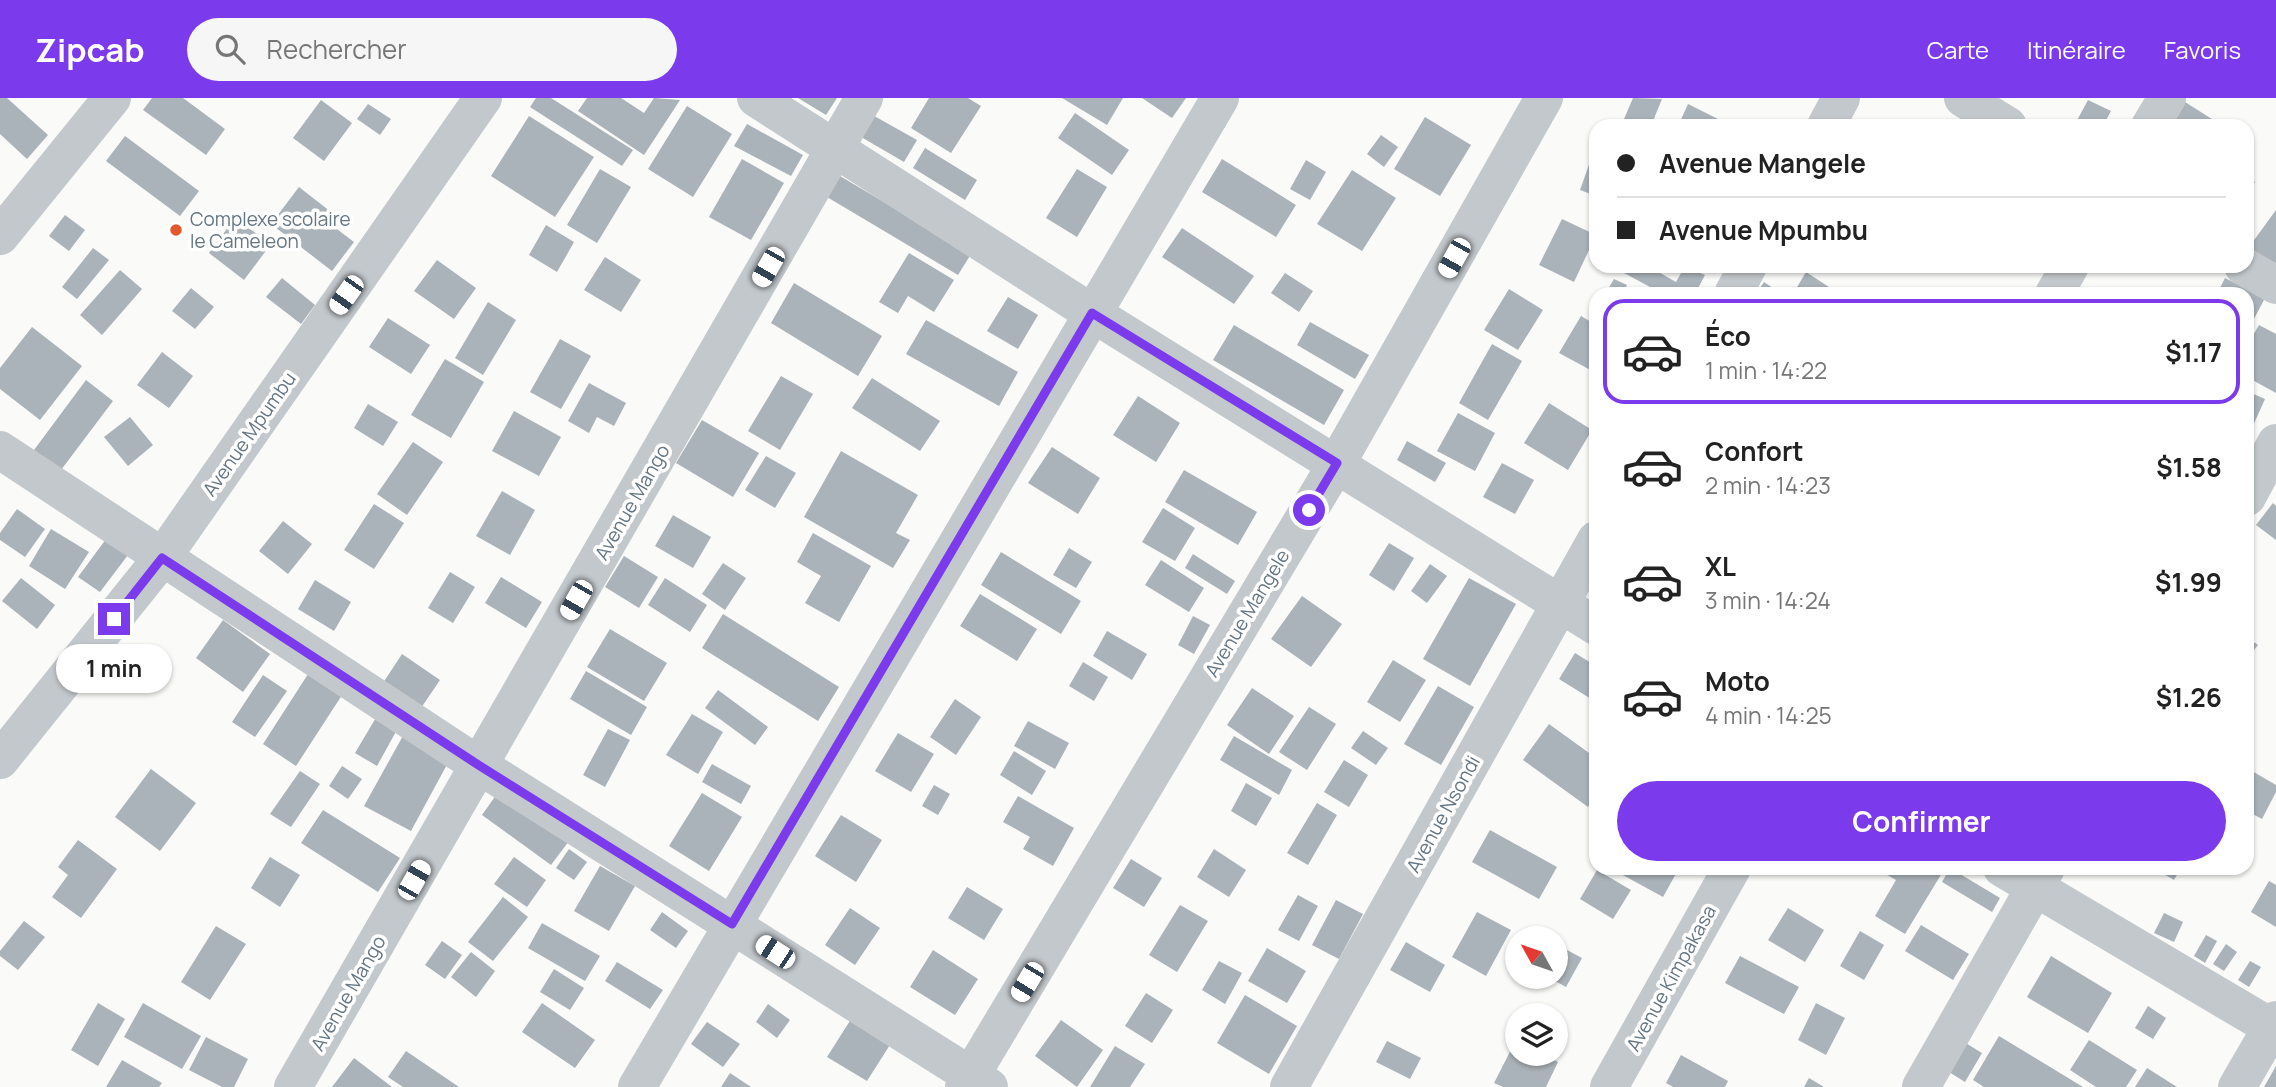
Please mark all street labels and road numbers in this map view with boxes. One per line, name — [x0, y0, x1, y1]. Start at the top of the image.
street label: Avenue Mpumbu — [196, 367, 302, 501]
street label: Avenue Mango — [588, 440, 676, 564]
street label: Avenue Mangele — [1199, 544, 1295, 682]
street label: Avenue Nsondi — [1400, 751, 1486, 877]
street label: Avenue Kimpakasa — [1620, 900, 1722, 1056]
street label: Avenue Mango — [304, 931, 392, 1055]

